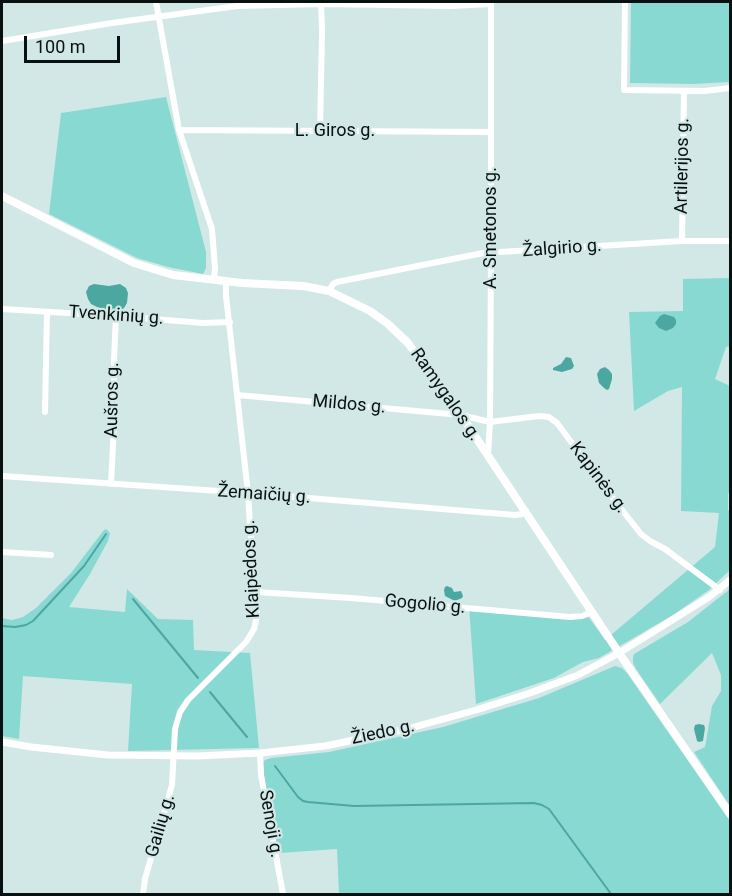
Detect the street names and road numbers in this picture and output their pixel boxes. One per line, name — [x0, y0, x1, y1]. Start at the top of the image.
street label: Artilerijos g. — [671, 118, 695, 214]
street label: L. Giros g. — [295, 120, 375, 142]
street label: A. Smetonos g. — [480, 167, 502, 289]
street label: Žalgirio g. — [522, 235, 602, 263]
street label: Tvenkinių g. — [68, 302, 164, 330]
street label: Ramygalos g. — [405, 344, 485, 446]
street label: Aušros g. — [102, 362, 124, 438]
street label: Mildos g. — [311, 391, 387, 419]
street label: Kapinės g. — [564, 438, 632, 518]
street label: Žemaičių g. — [217, 481, 311, 509]
street label: Klaipėdos g. — [239, 519, 265, 619]
street label: Gogolio g. — [384, 591, 466, 619]
street label: Žiedo g. — [349, 716, 417, 750]
street label: Senoji g. — [253, 788, 287, 860]
street label: Gailių g. — [142, 792, 180, 860]

